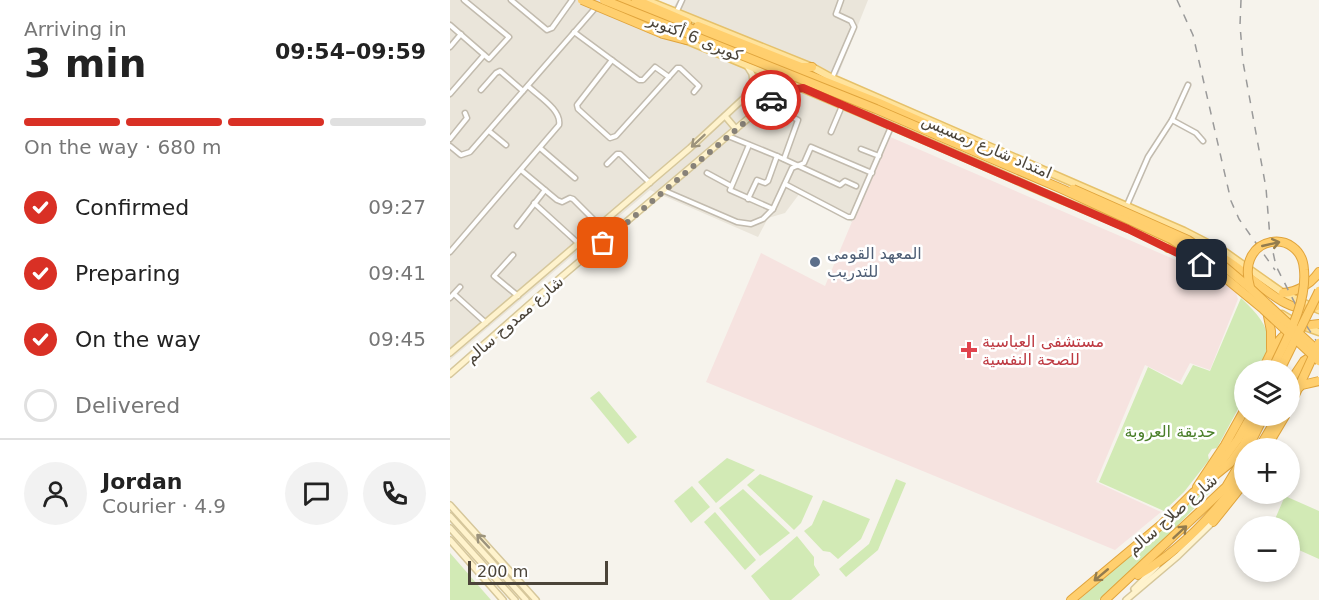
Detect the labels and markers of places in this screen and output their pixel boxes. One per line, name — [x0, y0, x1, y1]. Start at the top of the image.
pin — [577, 217, 628, 268]
pin — [1176, 239, 1227, 290]
place label: المعهد القومى للتدريب — [827, 244, 922, 282]
marker: المعهد القومى للتدريب — [808, 255, 822, 269]
place label: مستشفى العباسية للصحة النفسية — [982, 332, 1104, 369]
marker: مستشفى العباسية للصحة النفسية — [960, 341, 978, 359]

